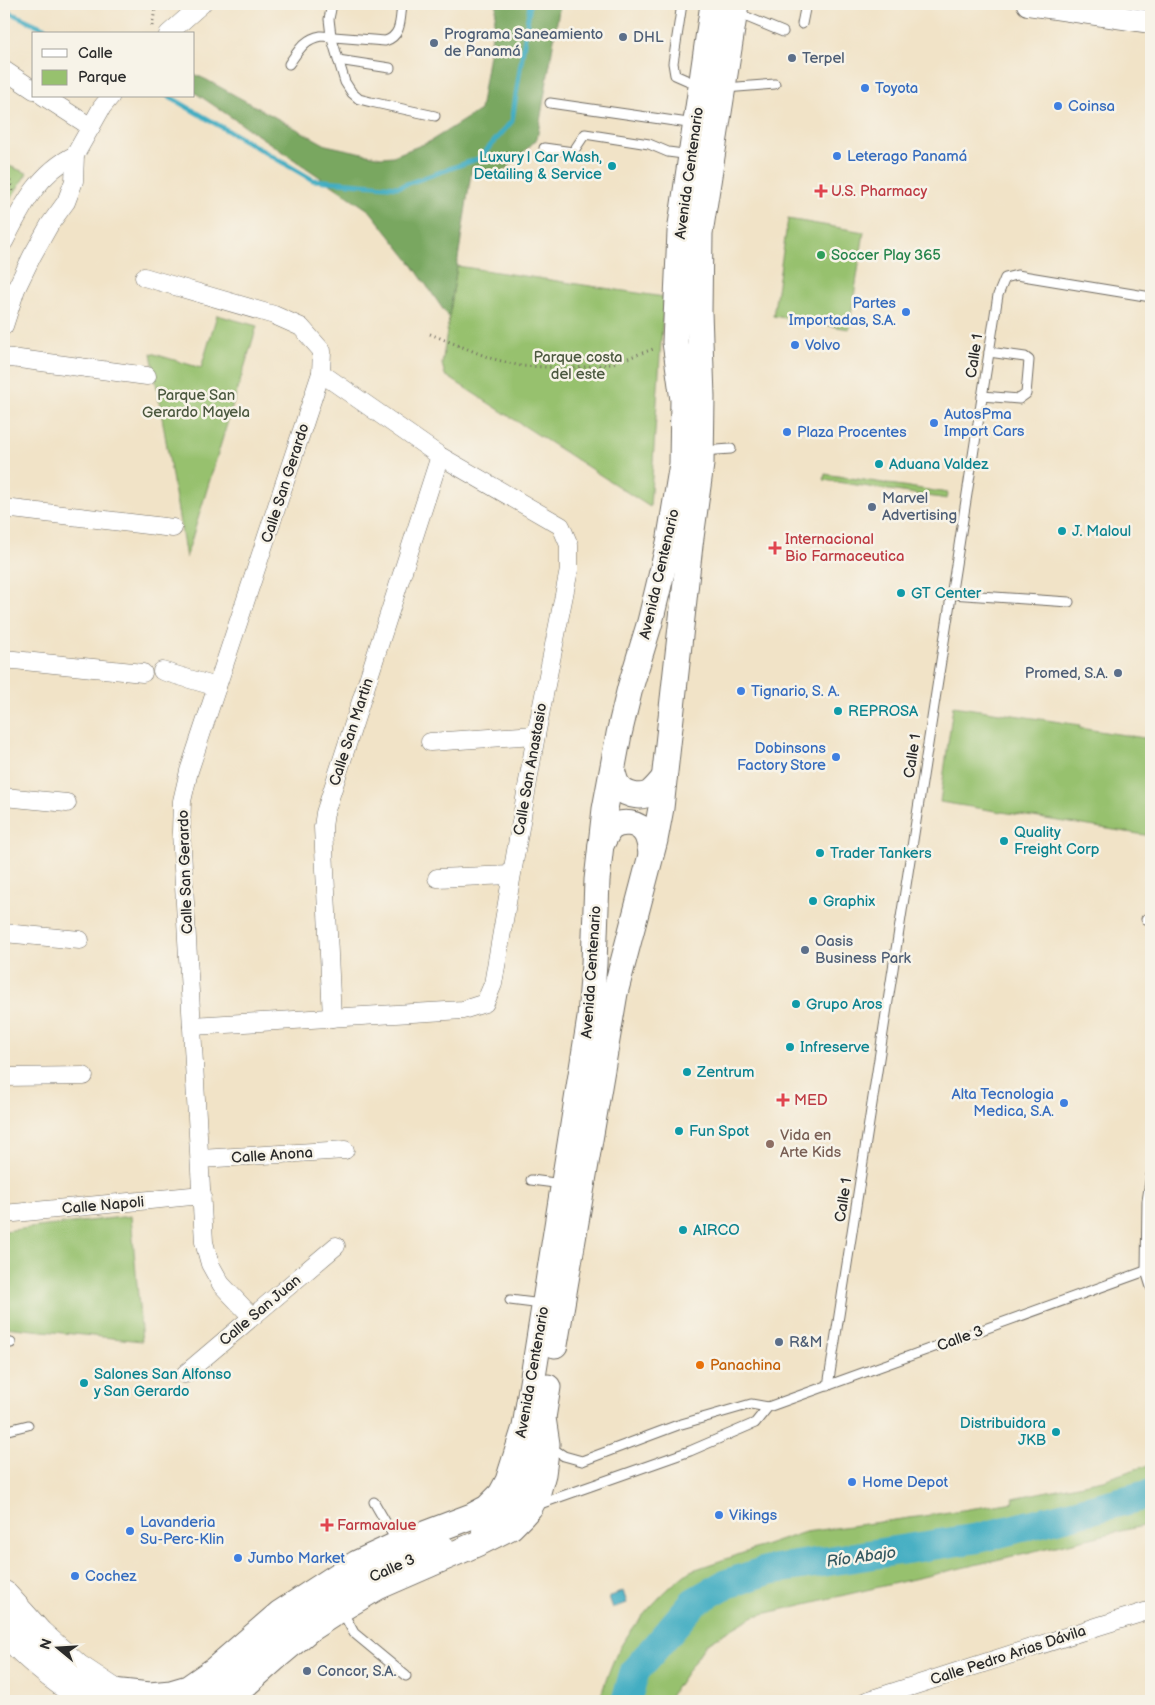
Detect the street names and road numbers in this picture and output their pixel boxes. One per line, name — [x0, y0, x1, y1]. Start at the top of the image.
street label: Avenida Centenario — [671, 106, 708, 240]
street label: Calle 1 — [962, 333, 987, 380]
street label: Calle San Gerardo — [257, 421, 314, 545]
street label: Avenida Centenario — [635, 507, 684, 641]
street label: Calle San Martin — [325, 676, 378, 788]
street label: Calle San Anastasio — [509, 701, 551, 837]
street label: Calle 1 — [900, 733, 925, 780]
street label: Calle San Gerardo — [174, 809, 197, 935]
street label: Avenida Centenario — [577, 905, 606, 1039]
street label: Calle Anona — [231, 1143, 313, 1168]
street label: Calle 1 — [831, 1177, 856, 1224]
street label: Calle Napoli — [61, 1192, 145, 1219]
street label: Calle San Juan — [216, 1271, 305, 1350]
street label: Avenida Centenario — [512, 1305, 553, 1439]
street label: Calle 3 — [934, 1321, 986, 1356]
street label: Calle 3 — [366, 1550, 418, 1587]
street label: Calle Pedro Arias Dávila — [928, 1621, 1088, 1690]

